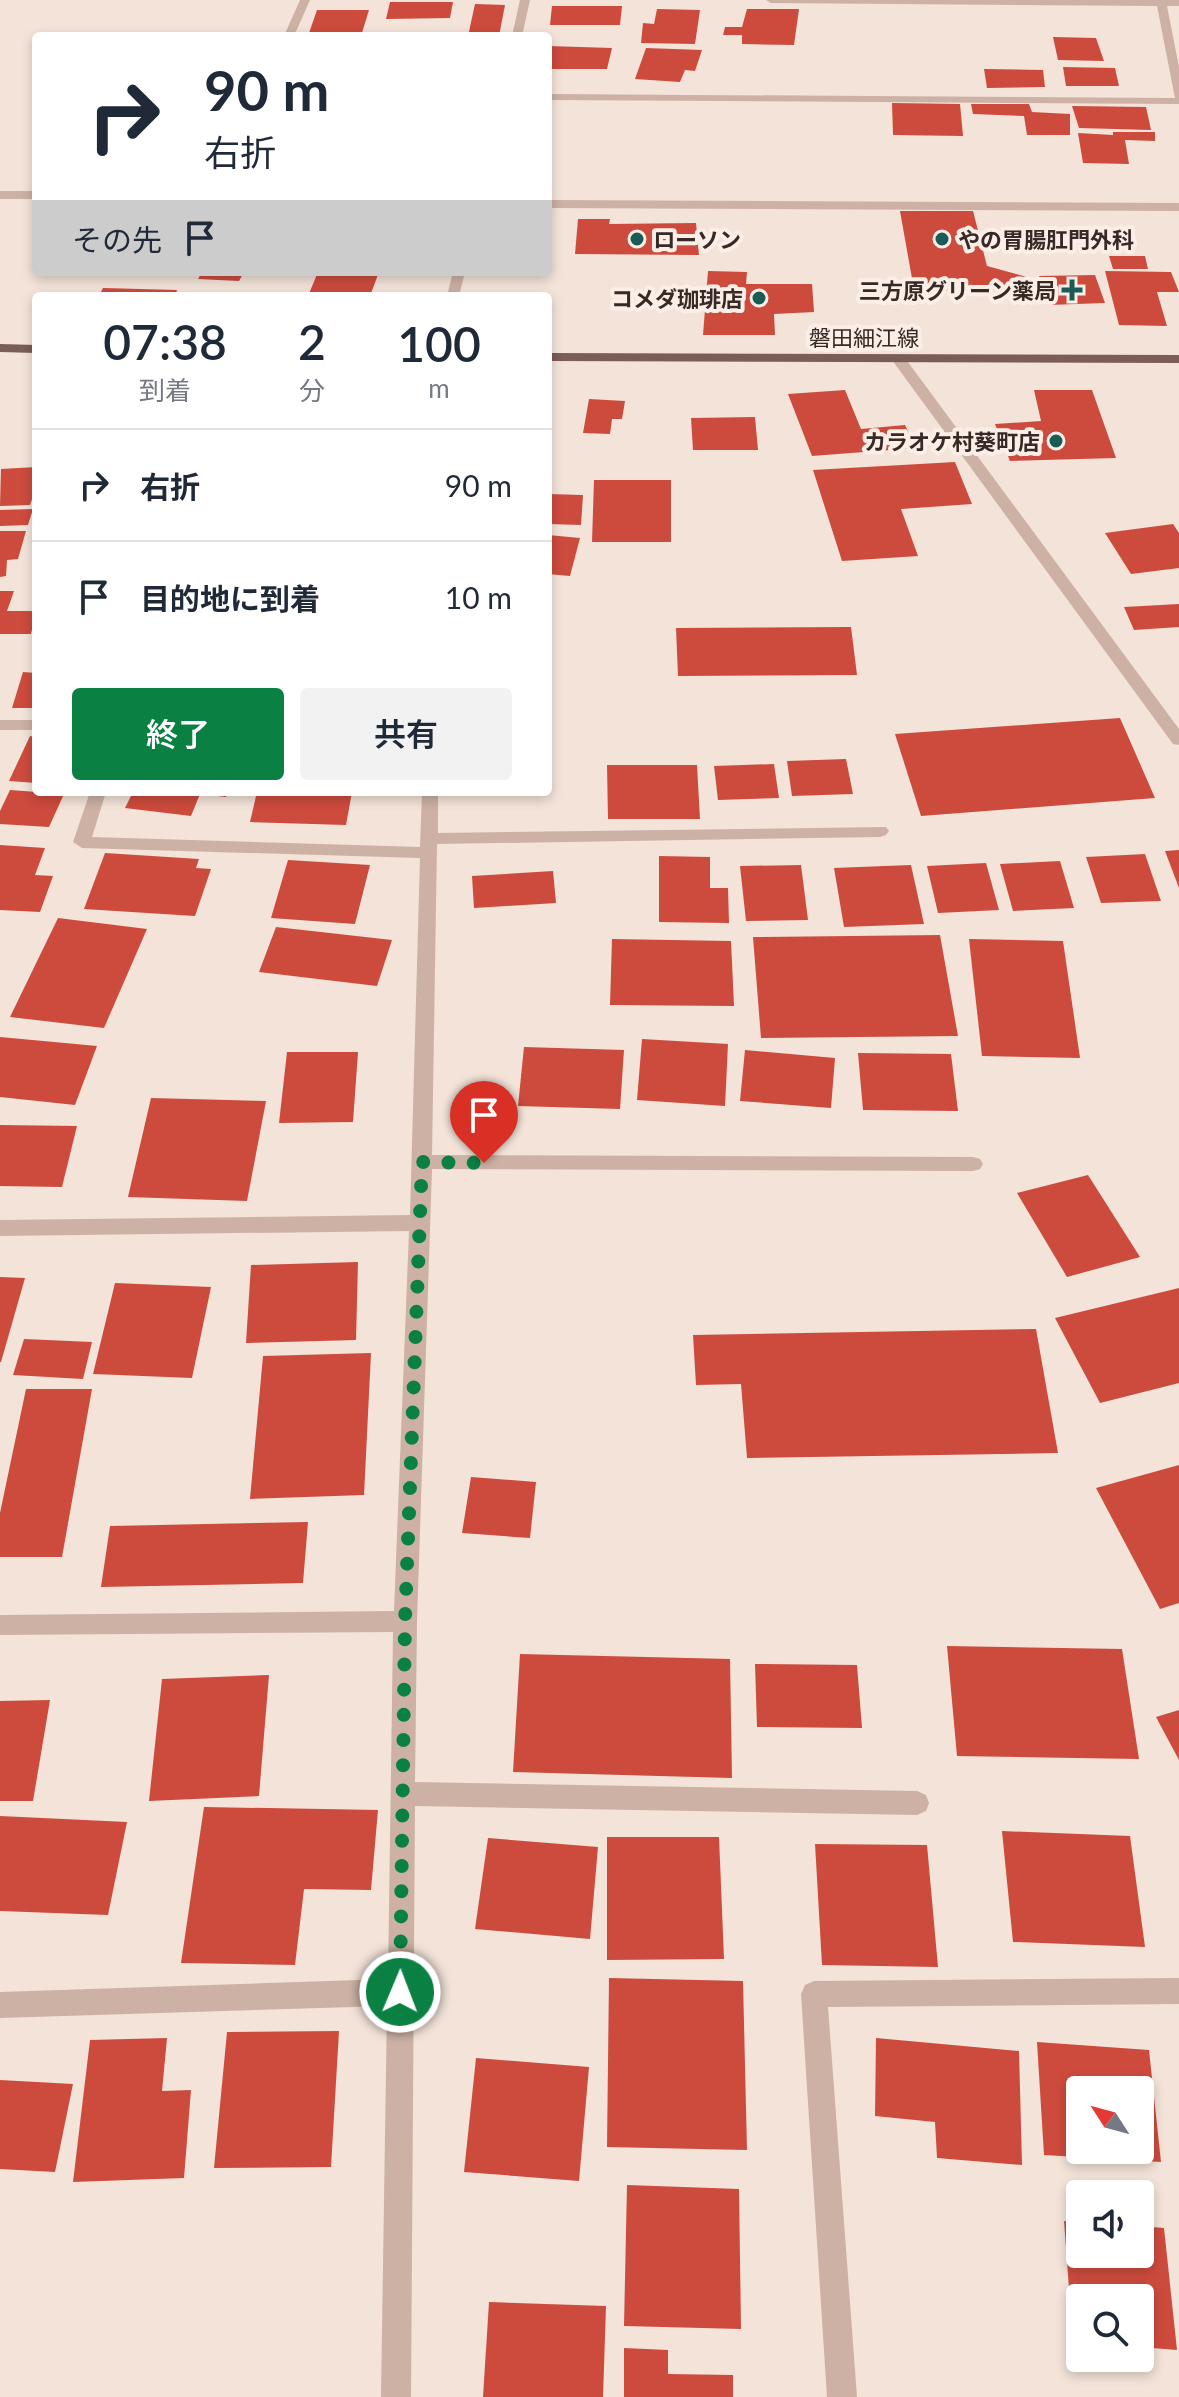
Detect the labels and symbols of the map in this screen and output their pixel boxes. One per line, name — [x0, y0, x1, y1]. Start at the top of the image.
place label: ローソン — [653, 226, 741, 253]
place label: やの胃腸肛門外科 — [958, 226, 1134, 253]
marker: ローソン — [628, 230, 646, 248]
marker: やの胃腸肛門外科 — [933, 230, 951, 248]
place label: 三方原グリーン薬局 — [859, 277, 1056, 304]
marker: 三方原グリーン薬局 — [1063, 281, 1081, 299]
place label: コメダ珈琲店 — [611, 285, 743, 312]
marker: コメダ珈琲店 — [750, 289, 768, 307]
street label: 磐田細江線 — [809, 324, 919, 351]
place label: カラオケ村葵町店 — [864, 428, 1040, 455]
marker: カラオケ村葵町店 — [1047, 432, 1065, 450]
pin — [450, 1081, 518, 1163]
position arrow — [358, 1950, 442, 2034]
north arrow — [1066, 2076, 1154, 2164]

